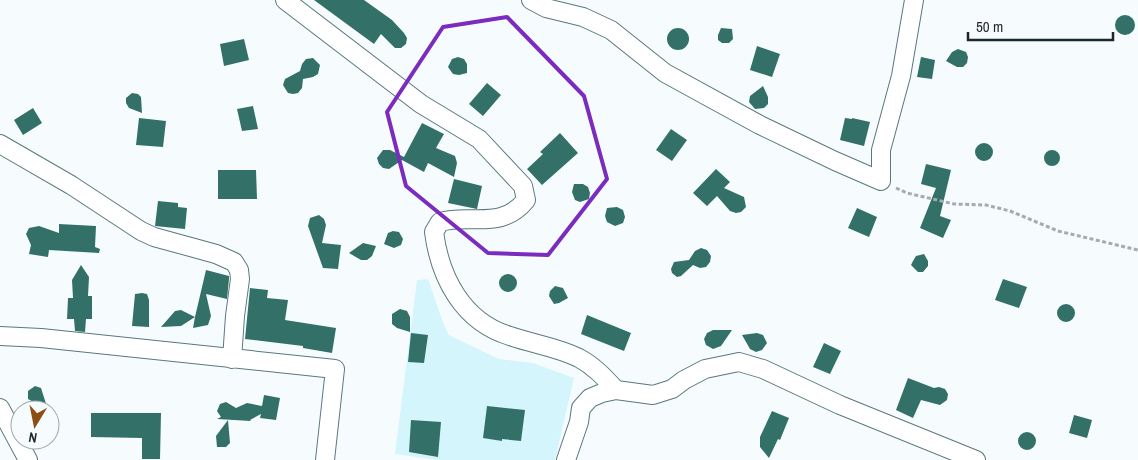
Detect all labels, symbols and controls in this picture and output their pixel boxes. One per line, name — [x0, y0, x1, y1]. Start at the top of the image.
scale bar — [968, 10, 1113, 42]
text: 50 m — [976, 16, 1003, 37]
north arrow — [10, 400, 60, 450]
text: N — [27, 428, 38, 447]

